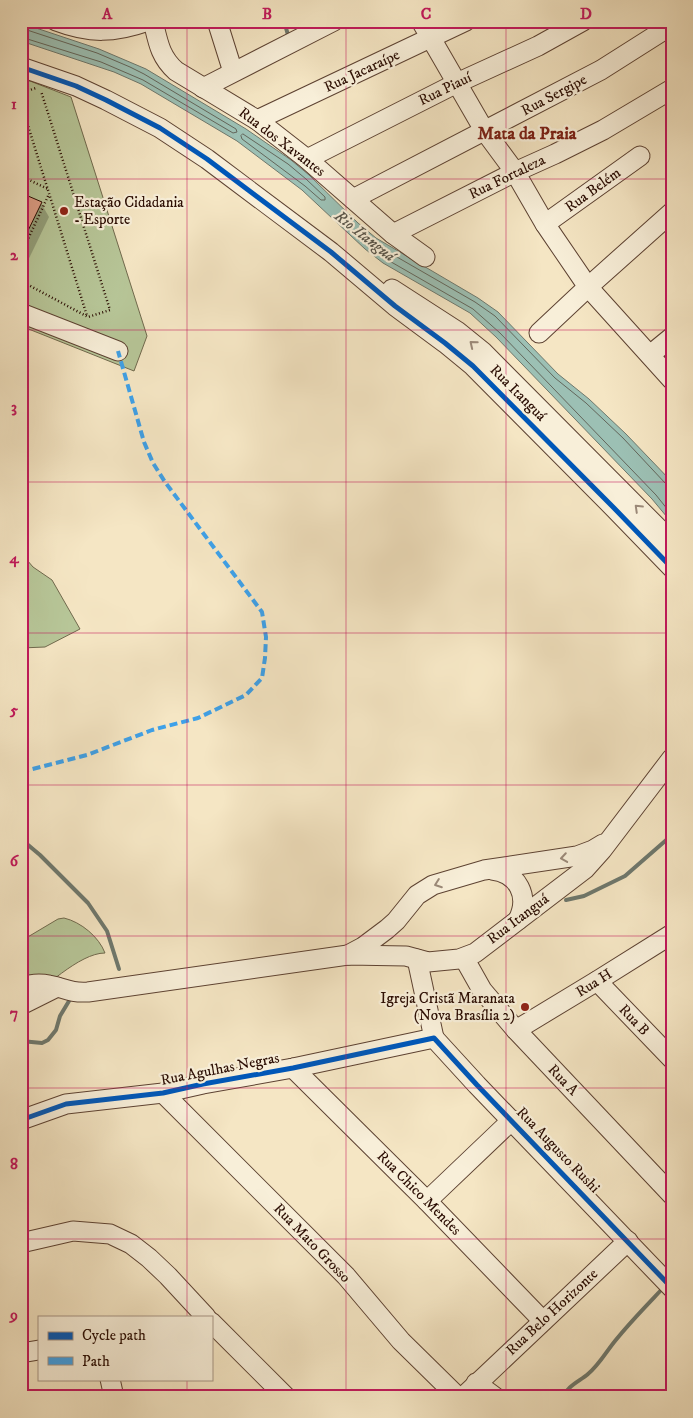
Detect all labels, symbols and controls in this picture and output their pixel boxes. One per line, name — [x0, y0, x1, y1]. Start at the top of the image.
text: A — [101, 4, 113, 24]
text: B — [262, 4, 272, 24]
text: C — [421, 4, 431, 24]
text: D — [580, 4, 592, 24]
street label: Rua Jacaraípe — [321, 45, 403, 97]
street label: Rua Piauí — [415, 68, 476, 110]
street label: Rua Sergipe — [518, 70, 590, 120]
text: 1 — [11, 94, 17, 114]
street label: Rua dos Xavantes — [235, 103, 329, 181]
district label: Mata da Praia — [478, 123, 577, 145]
street label: Rua Fortaleza — [466, 150, 549, 204]
street label: Rua Belém — [561, 163, 625, 217]
place label: Estação Cidadania - Esporte — [74, 193, 184, 229]
marker: Estação Cidadania - Esporte — [58, 205, 70, 217]
water label: Rio Itanguá — [330, 205, 401, 267]
text: 2 — [10, 245, 19, 265]
one-way arrow — [470, 341, 479, 349]
street label: Rua Itanguá — [486, 361, 551, 426]
text: 3 — [11, 397, 17, 417]
one-way arrow — [634, 505, 643, 514]
text: 4 — [8, 548, 19, 568]
text: 5 — [9, 700, 18, 720]
text: 6 — [10, 851, 20, 871]
one-way arrow — [559, 852, 568, 862]
one-way arrow — [434, 878, 442, 888]
street label: Rua Itanguá — [483, 889, 553, 948]
street label: Rua H — [572, 965, 616, 1001]
place label: Igreja Cristã Maranata (Nova Brasília 2) — [380, 989, 516, 1025]
street label: Rua B — [615, 1000, 653, 1040]
marker: Igreja Cristã Maranata (Nova Brasília 2) — [519, 1001, 531, 1013]
text: 7 — [10, 1003, 18, 1023]
street label: Rua Agulhas Negras — [159, 1048, 281, 1090]
street label: Rua A — [544, 1060, 583, 1100]
street label: Rua Augusto Rushi — [512, 1103, 604, 1197]
street label: Rua Chico Mendes — [373, 1147, 465, 1239]
text: 8 — [10, 1154, 18, 1174]
street label: Rua Mato Grosso — [269, 1199, 355, 1287]
street label: Rua Belo Horizonte — [502, 1264, 602, 1360]
text: 9 — [9, 1305, 18, 1325]
legend — [38, 1316, 212, 1380]
text: Cycle path — [82, 1326, 146, 1345]
text: Path — [82, 1352, 110, 1371]

